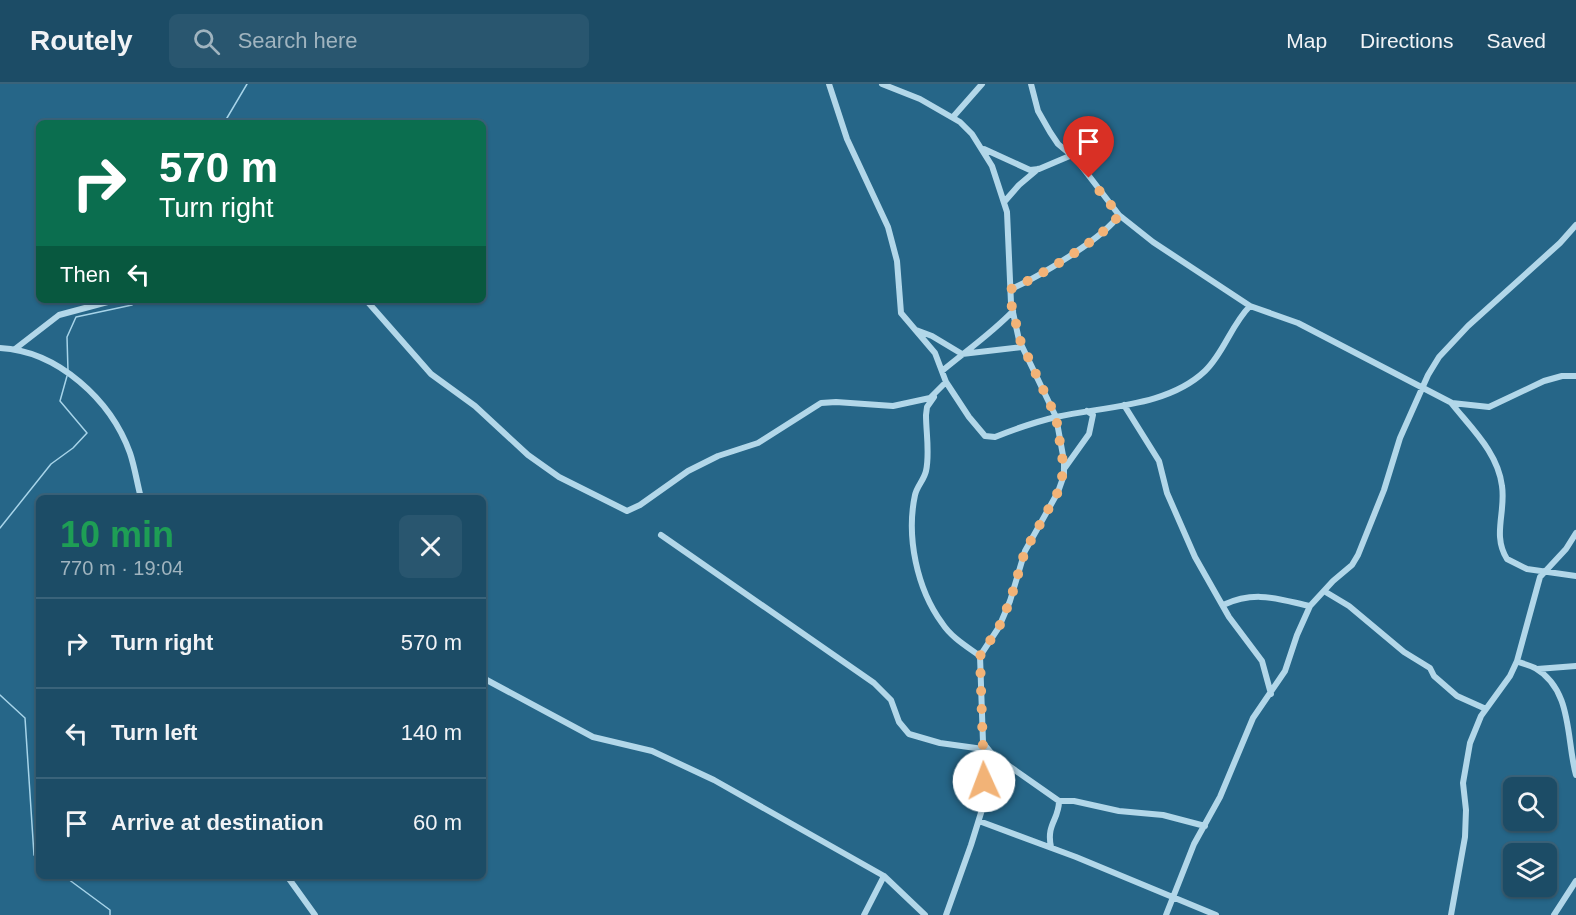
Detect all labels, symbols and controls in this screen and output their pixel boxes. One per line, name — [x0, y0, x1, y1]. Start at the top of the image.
search box — [169, 14, 589, 68]
text: Routely — [30, 25, 133, 56]
icon: search — [190, 25, 223, 58]
text: Search here — [238, 28, 358, 53]
text: Map — [1286, 29, 1327, 52]
text: Directions — [1360, 29, 1453, 52]
text: Saved — [1486, 29, 1546, 52]
pin — [1063, 116, 1114, 178]
icon: arrive — [1072, 125, 1105, 158]
icon: right — [60, 144, 138, 222]
text: 570 m — [159, 144, 278, 191]
text: Turn right — [159, 193, 274, 223]
icon: left — [122, 258, 155, 291]
text: Then — [60, 262, 110, 287]
text: 10 min — [60, 514, 174, 555]
button: close — [399, 515, 462, 578]
text: 770 m · 19:04 — [60, 557, 183, 579]
icon: right — [60, 627, 93, 660]
text: Turn right — [111, 630, 213, 655]
text: 570 m — [401, 630, 462, 655]
icon: left — [60, 717, 93, 750]
text: Turn left — [111, 720, 197, 745]
text: 140 m — [401, 720, 462, 745]
position arrow — [952, 749, 1016, 813]
map controls — [1503, 777, 1557, 897]
button: search — [1503, 777, 1557, 831]
icon: arrive — [60, 807, 93, 840]
text: Arrive at destination — [111, 810, 324, 835]
text: 60 m — [413, 810, 462, 835]
button: layers — [1503, 843, 1557, 897]

